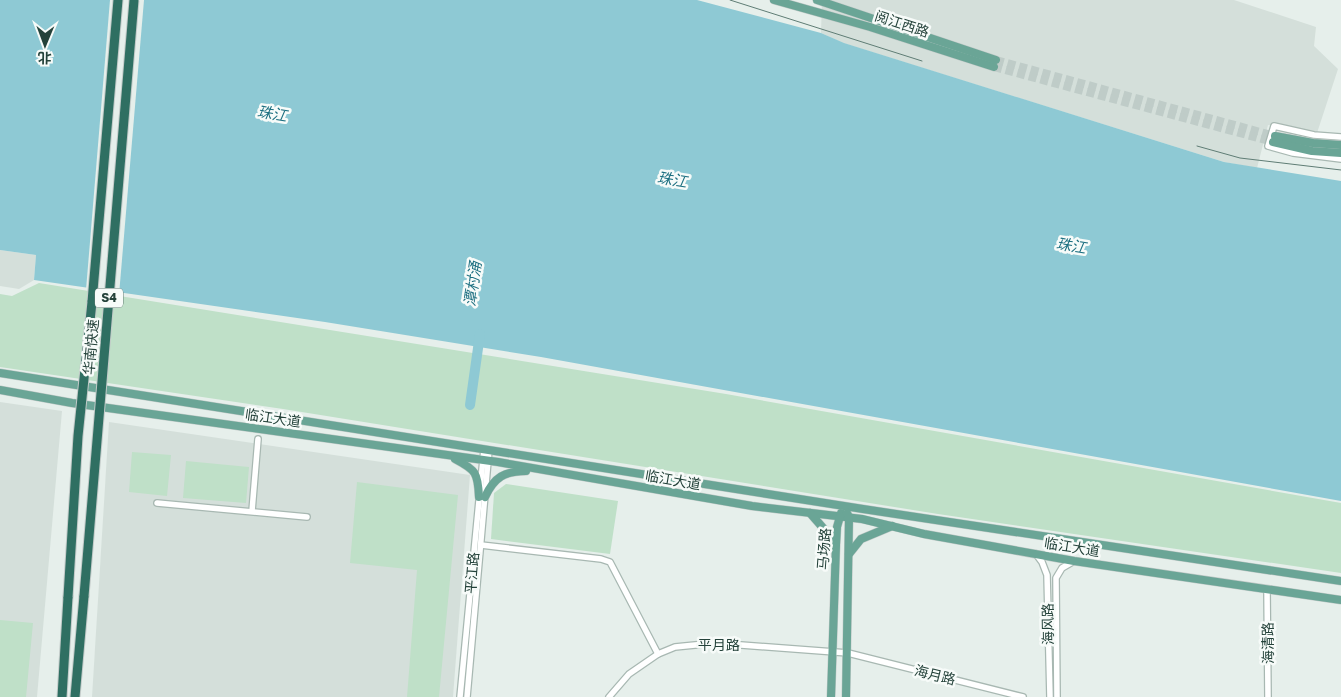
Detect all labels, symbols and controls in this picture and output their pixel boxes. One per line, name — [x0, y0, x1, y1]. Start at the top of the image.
street label: 阅江西路 — [873, 7, 931, 40]
north arrow — [20, 20, 70, 70]
text: 北 — [38, 50, 52, 67]
water label: 珠江 — [256, 102, 290, 125]
water label: 珠江 — [656, 168, 690, 191]
water label: 珠江 — [1055, 234, 1089, 257]
water label: 潭村涌 — [460, 258, 484, 307]
road number: S4 — [95, 288, 123, 308]
street label: 华南快速 — [80, 318, 101, 376]
street label: 临江大道 — [244, 405, 302, 430]
street label: 临江大道 — [644, 466, 702, 493]
street label: 马场路 — [814, 527, 833, 571]
street label: 临江大道 — [1043, 534, 1101, 559]
street label: 平江路 — [461, 551, 482, 595]
street label: 海风路 — [1039, 603, 1056, 645]
street label: 海清路 — [1259, 622, 1276, 664]
street label: 平月路 — [698, 636, 740, 653]
street label: 海月路 — [913, 661, 958, 688]

